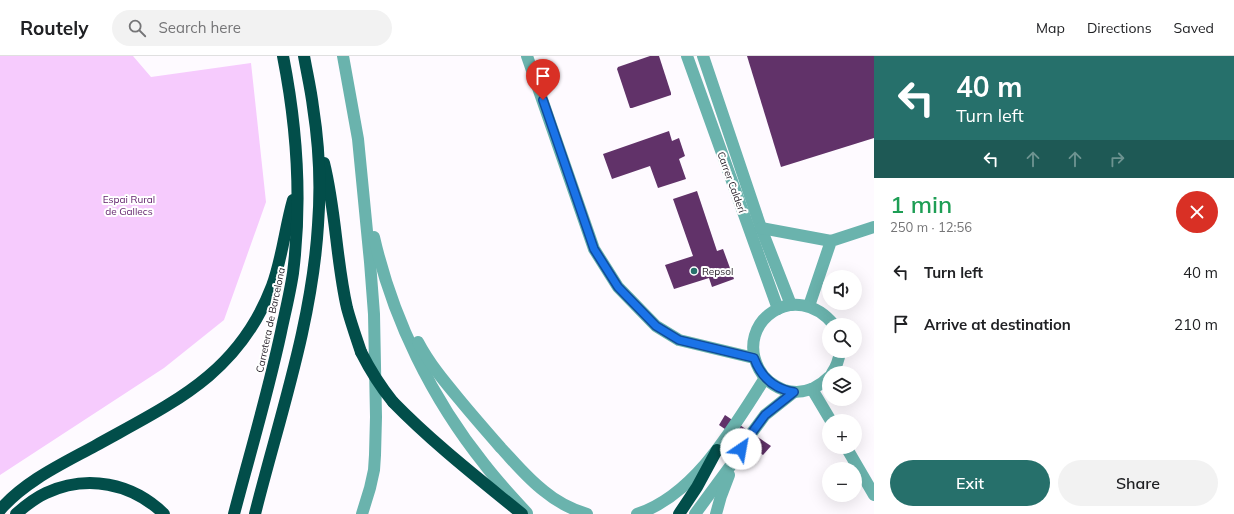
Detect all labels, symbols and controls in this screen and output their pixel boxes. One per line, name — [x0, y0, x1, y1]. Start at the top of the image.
search box — [112, 10, 392, 46]
text: Routely — [20, 16, 88, 40]
icon: search — [126, 17, 148, 39]
text: Search here — [158, 18, 241, 37]
text: Map — [1036, 19, 1065, 37]
text: Directions — [1087, 19, 1152, 37]
text: Saved — [1174, 19, 1214, 37]
pin — [526, 59, 560, 100]
icon: arrive — [532, 65, 554, 87]
text: 40 m — [956, 69, 1022, 104]
icon: left — [890, 72, 942, 124]
text: Turn left — [956, 104, 1024, 127]
icon: left — [980, 148, 1002, 170]
icon: ahead — [1022, 148, 1044, 170]
icon: ahead — [1064, 148, 1086, 170]
icon: right — [1106, 148, 1128, 170]
street label: Carrer Calderí — [714, 150, 749, 215]
text: 1 min — [890, 189, 952, 219]
button: close — [1176, 191, 1218, 233]
park label: Espai Rural de Gallecs — [103, 193, 155, 218]
text: 250 m · 12:56 — [890, 219, 972, 235]
icon: left — [890, 261, 912, 283]
text: Turn left — [924, 263, 983, 282]
text: 40 m — [1183, 263, 1218, 282]
place label: Repsol — [702, 265, 733, 278]
street label: Carretera de Barcelona — [253, 266, 288, 374]
marker: Repsol — [689, 266, 699, 276]
map controls — [822, 270, 862, 502]
button: sound — [822, 270, 862, 310]
icon: arrive — [890, 313, 912, 335]
text: Arrive at destination — [924, 315, 1071, 334]
text: 210 m — [1174, 315, 1218, 334]
button: search — [822, 318, 862, 358]
button: layers — [822, 366, 862, 406]
button: + — [822, 414, 862, 454]
position arrow — [720, 428, 762, 470]
button: Exit — [890, 460, 1050, 506]
button: Share — [1058, 460, 1218, 506]
button: − — [822, 462, 862, 502]

